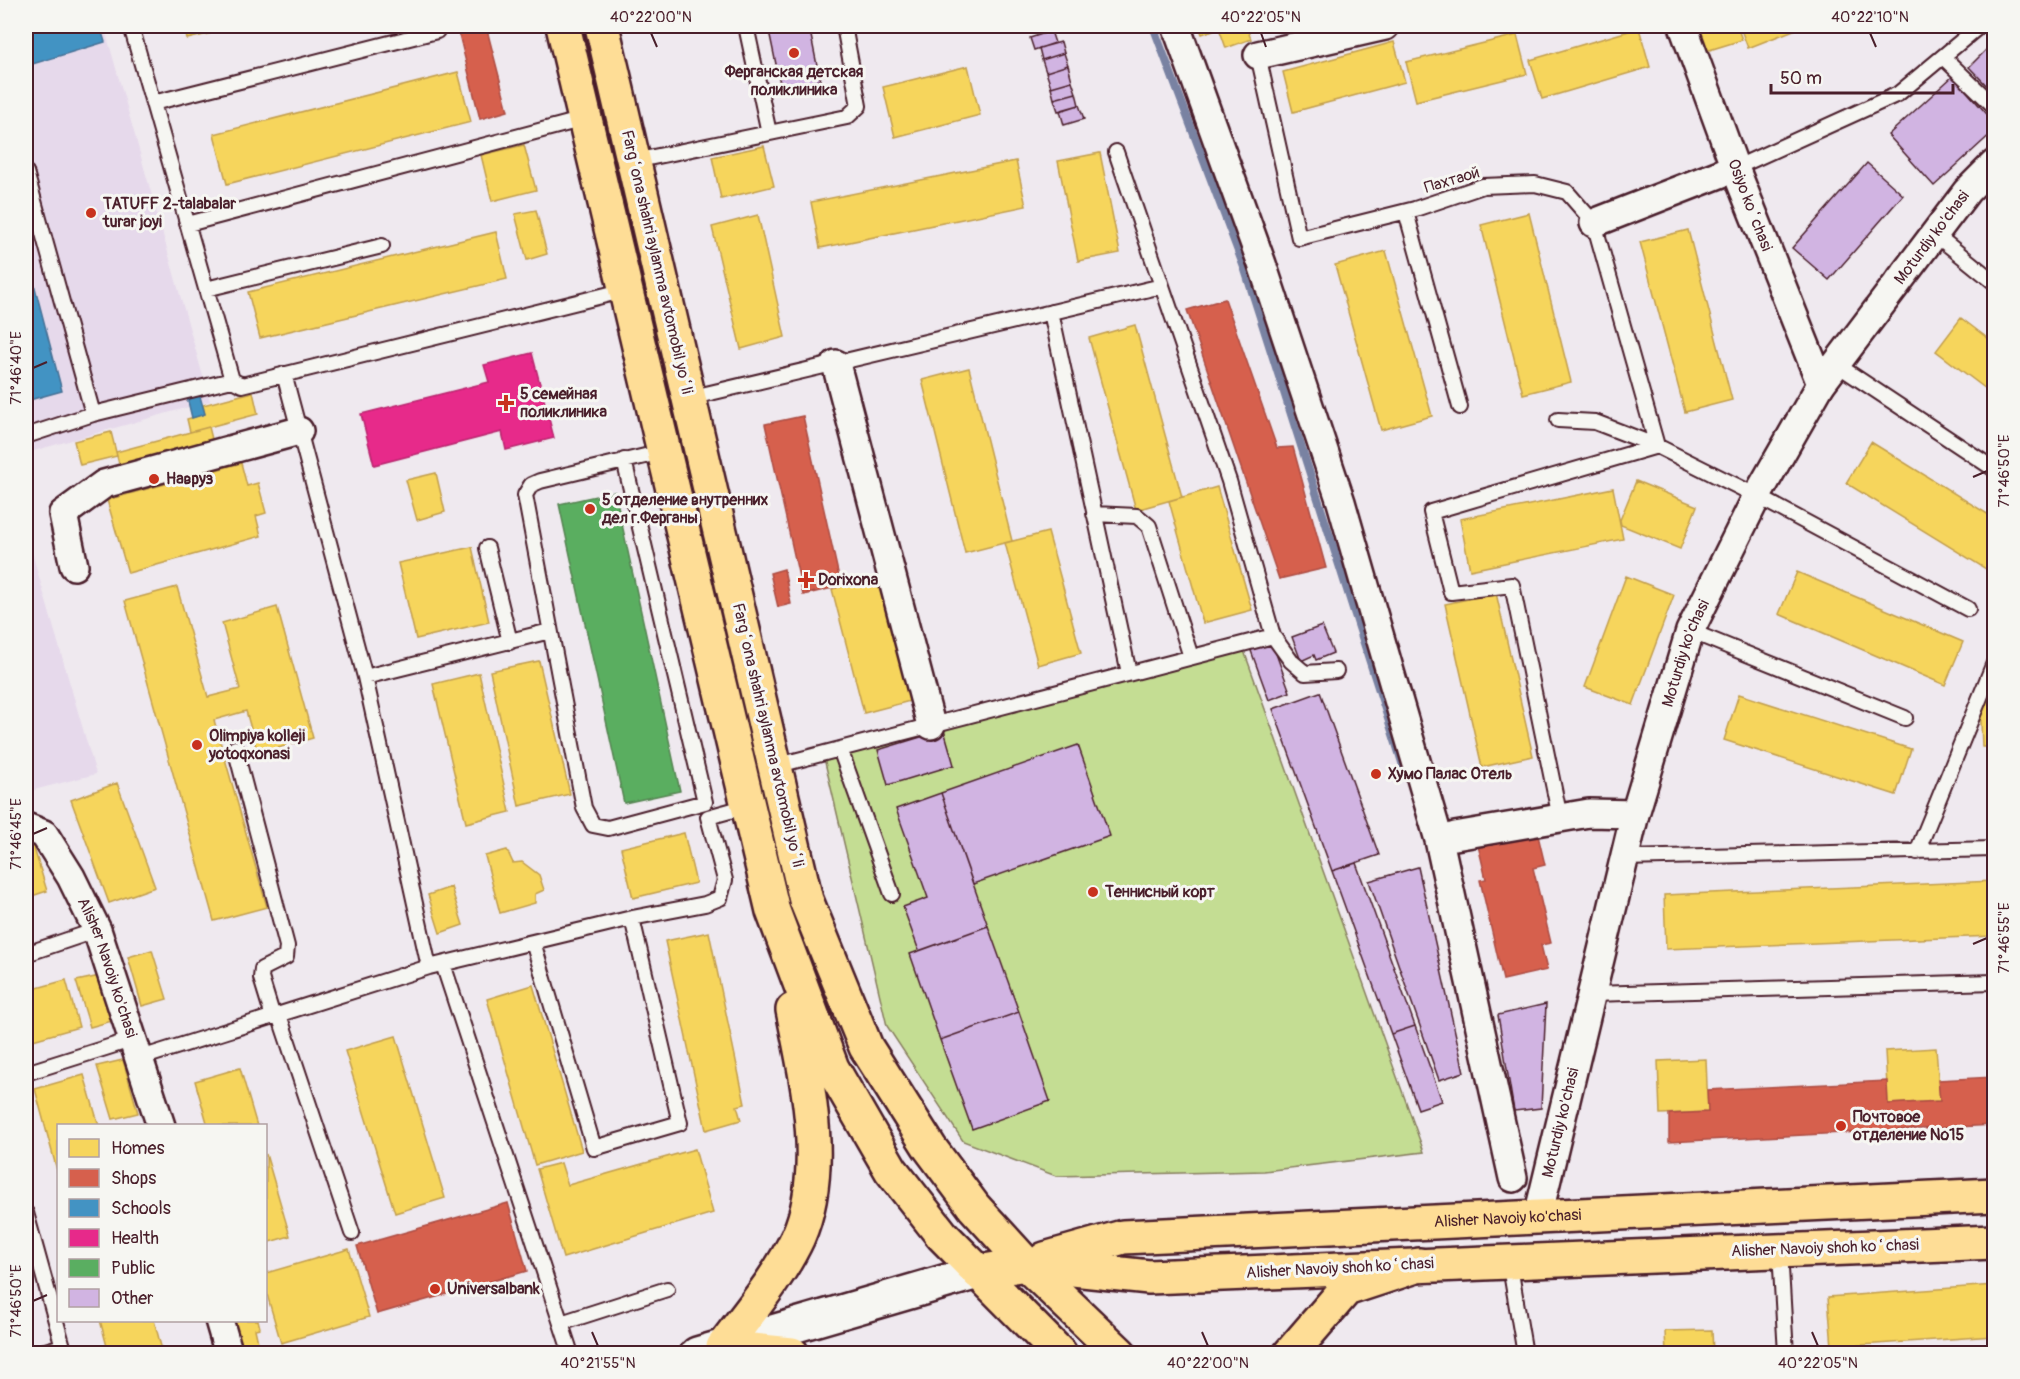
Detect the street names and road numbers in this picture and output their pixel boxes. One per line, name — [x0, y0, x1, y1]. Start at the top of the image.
street label: Fargʻona shahri aylanma avtomobil yoʻli — [617, 128, 697, 396]
street label: Osiyo koʻchasi — [1723, 156, 1777, 254]
street label: Пахтаой — [1422, 162, 1482, 198]
street label: Moturdiy ko'chasi — [1890, 186, 1974, 288]
street label: Moturdiy ko'chasi — [1658, 596, 1714, 709]
street label: Fargʻona shahri aylanma avtomobil yoʻli — [728, 601, 808, 869]
street label: Alisher Navoiy ko'chasi — [73, 894, 142, 1040]
street label: Moturdiy ko'chasi — [1538, 1065, 1583, 1180]
street label: Alisher Navoiy ko'chasi — [1433, 1205, 1582, 1232]
street label: Alisher Navoiy shoh koʻchasi — [1731, 1235, 1920, 1261]
street label: Alisher Navoiy shoh koʻchasi — [1246, 1253, 1435, 1283]

